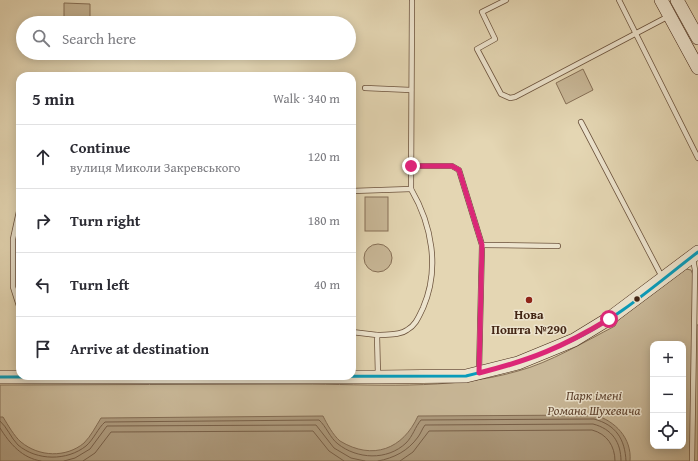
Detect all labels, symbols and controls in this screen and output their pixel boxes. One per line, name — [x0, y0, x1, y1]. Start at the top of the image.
search box — [16, 16, 356, 60]
icon: search — [30, 27, 52, 49]
text: Search here — [62, 28, 136, 49]
text: 5 min — [32, 86, 74, 111]
text: Walk · 340 m — [273, 89, 340, 108]
text: Continue — [70, 137, 131, 158]
icon: ahead — [32, 146, 54, 168]
text: 120 m — [308, 147, 340, 166]
route end — [402, 157, 420, 175]
text: вулиця Миколи Закревського — [70, 158, 240, 177]
icon: right — [32, 210, 54, 232]
text: Turn right — [70, 210, 141, 231]
text: 180 m — [308, 211, 340, 230]
icon: left — [32, 274, 54, 296]
text: Turn left — [70, 274, 129, 295]
text: 40 m — [314, 275, 340, 294]
unlabelled marker — [632, 294, 642, 304]
marker: Нова Пошта №290 — [524, 295, 534, 305]
place label: Нова Пошта №290 — [491, 305, 567, 339]
route start — [600, 310, 618, 328]
icon: arrive — [32, 338, 54, 360]
text: Arrive at destination — [70, 338, 209, 359]
map controls — [650, 341, 686, 449]
button: + — [650, 341, 686, 377]
button: − — [650, 377, 686, 413]
park label: Парк імені Романа Шухевича — [547, 386, 640, 420]
button: locate — [650, 413, 686, 449]

